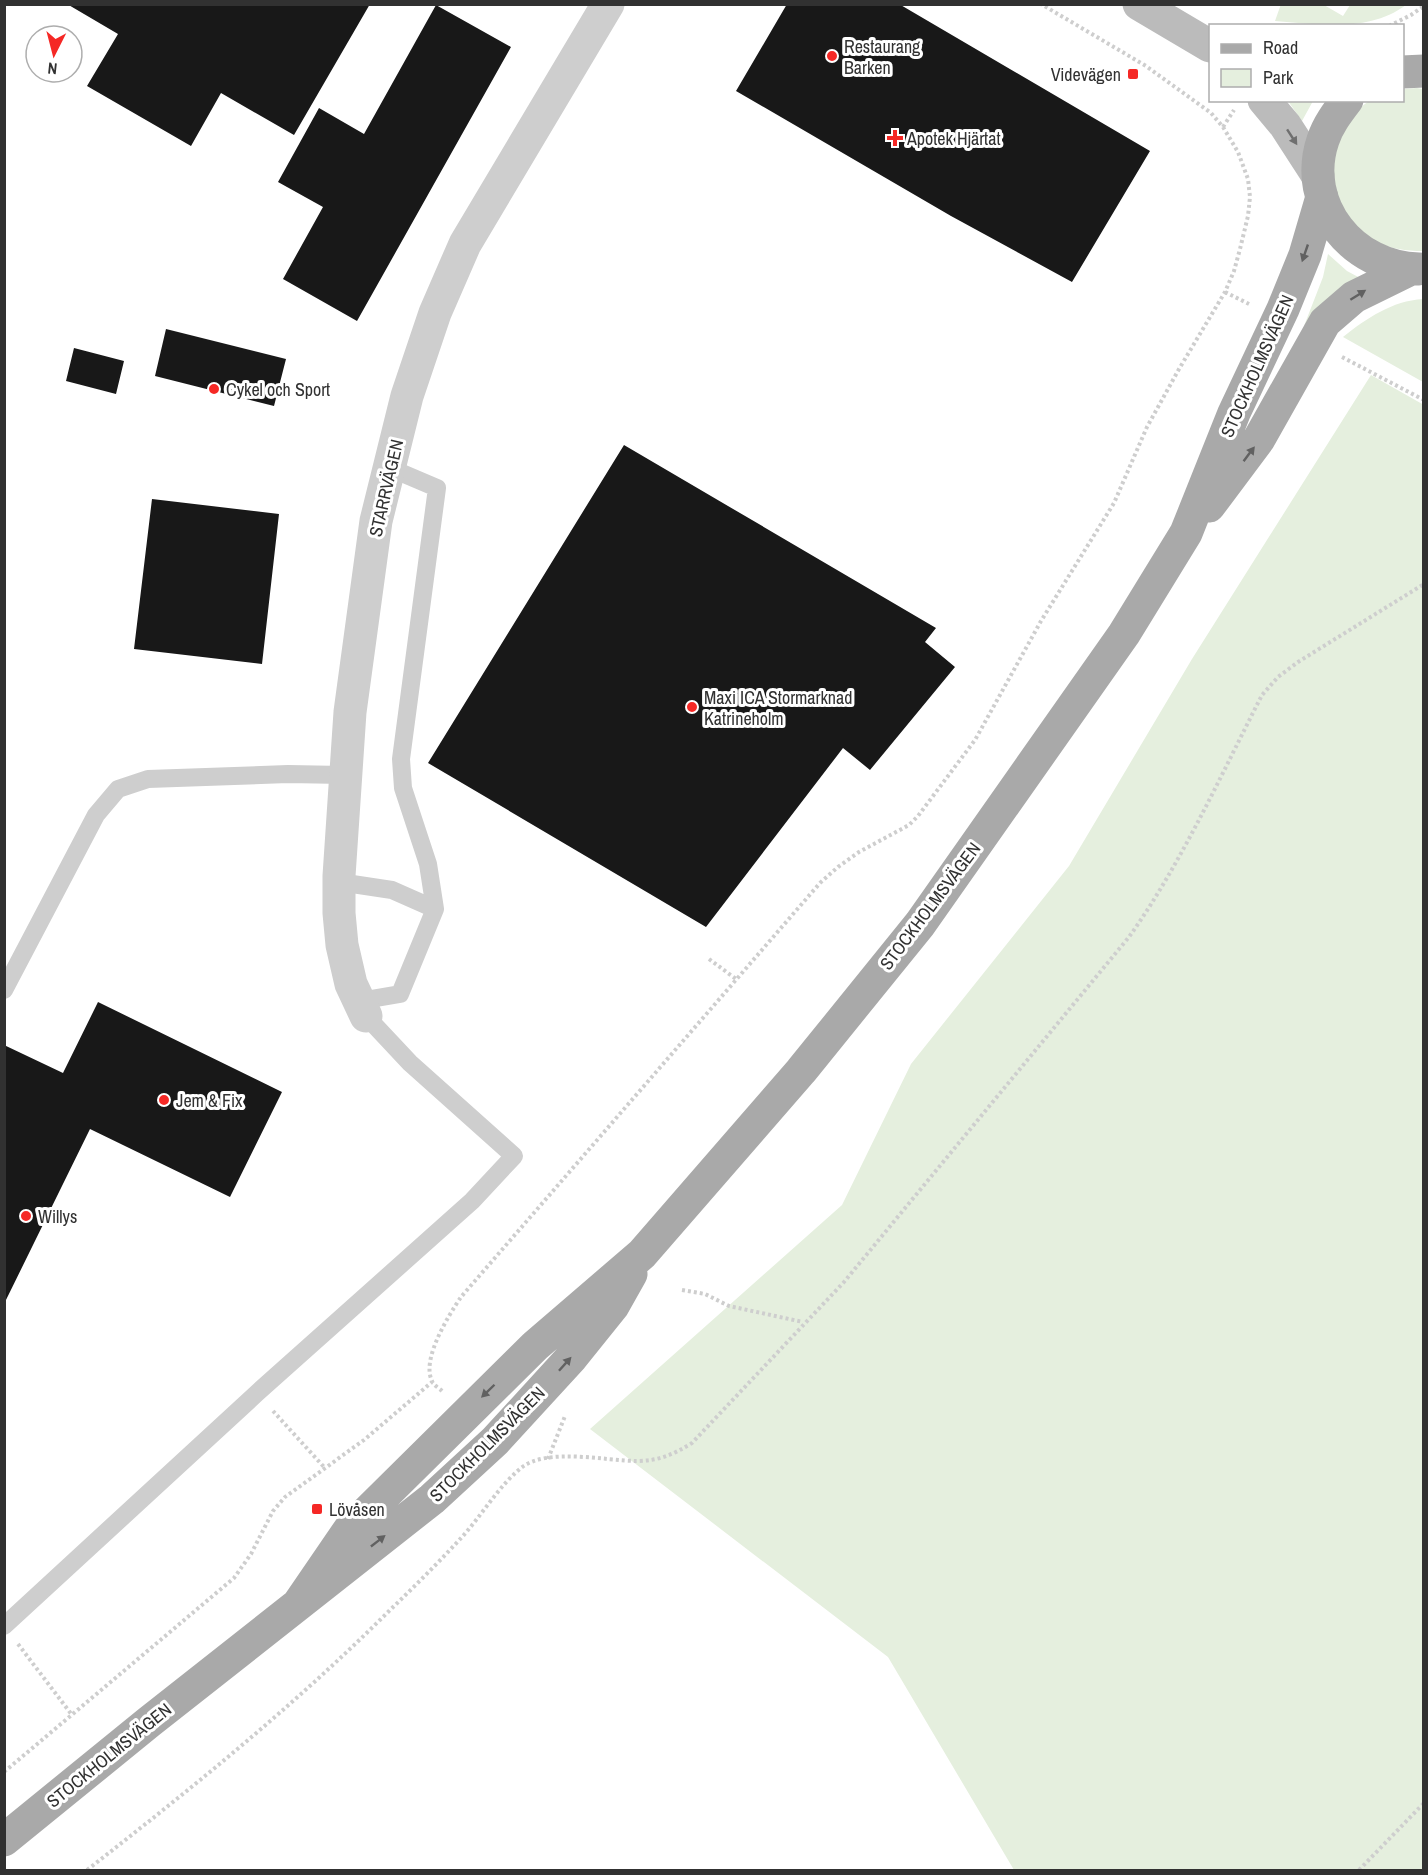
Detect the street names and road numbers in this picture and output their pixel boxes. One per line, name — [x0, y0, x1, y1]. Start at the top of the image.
street label: STOCKHOLMSVÄGEN — [1214, 291, 1300, 441]
street label: STARRVÄGEN — [363, 437, 409, 539]
street label: STOCKHOLMSVÄGEN — [874, 837, 986, 975]
street label: STOCKHOLMSVÄGEN — [424, 1381, 550, 1507]
street label: STOCKHOLMSVÄGEN — [41, 1697, 177, 1813]

